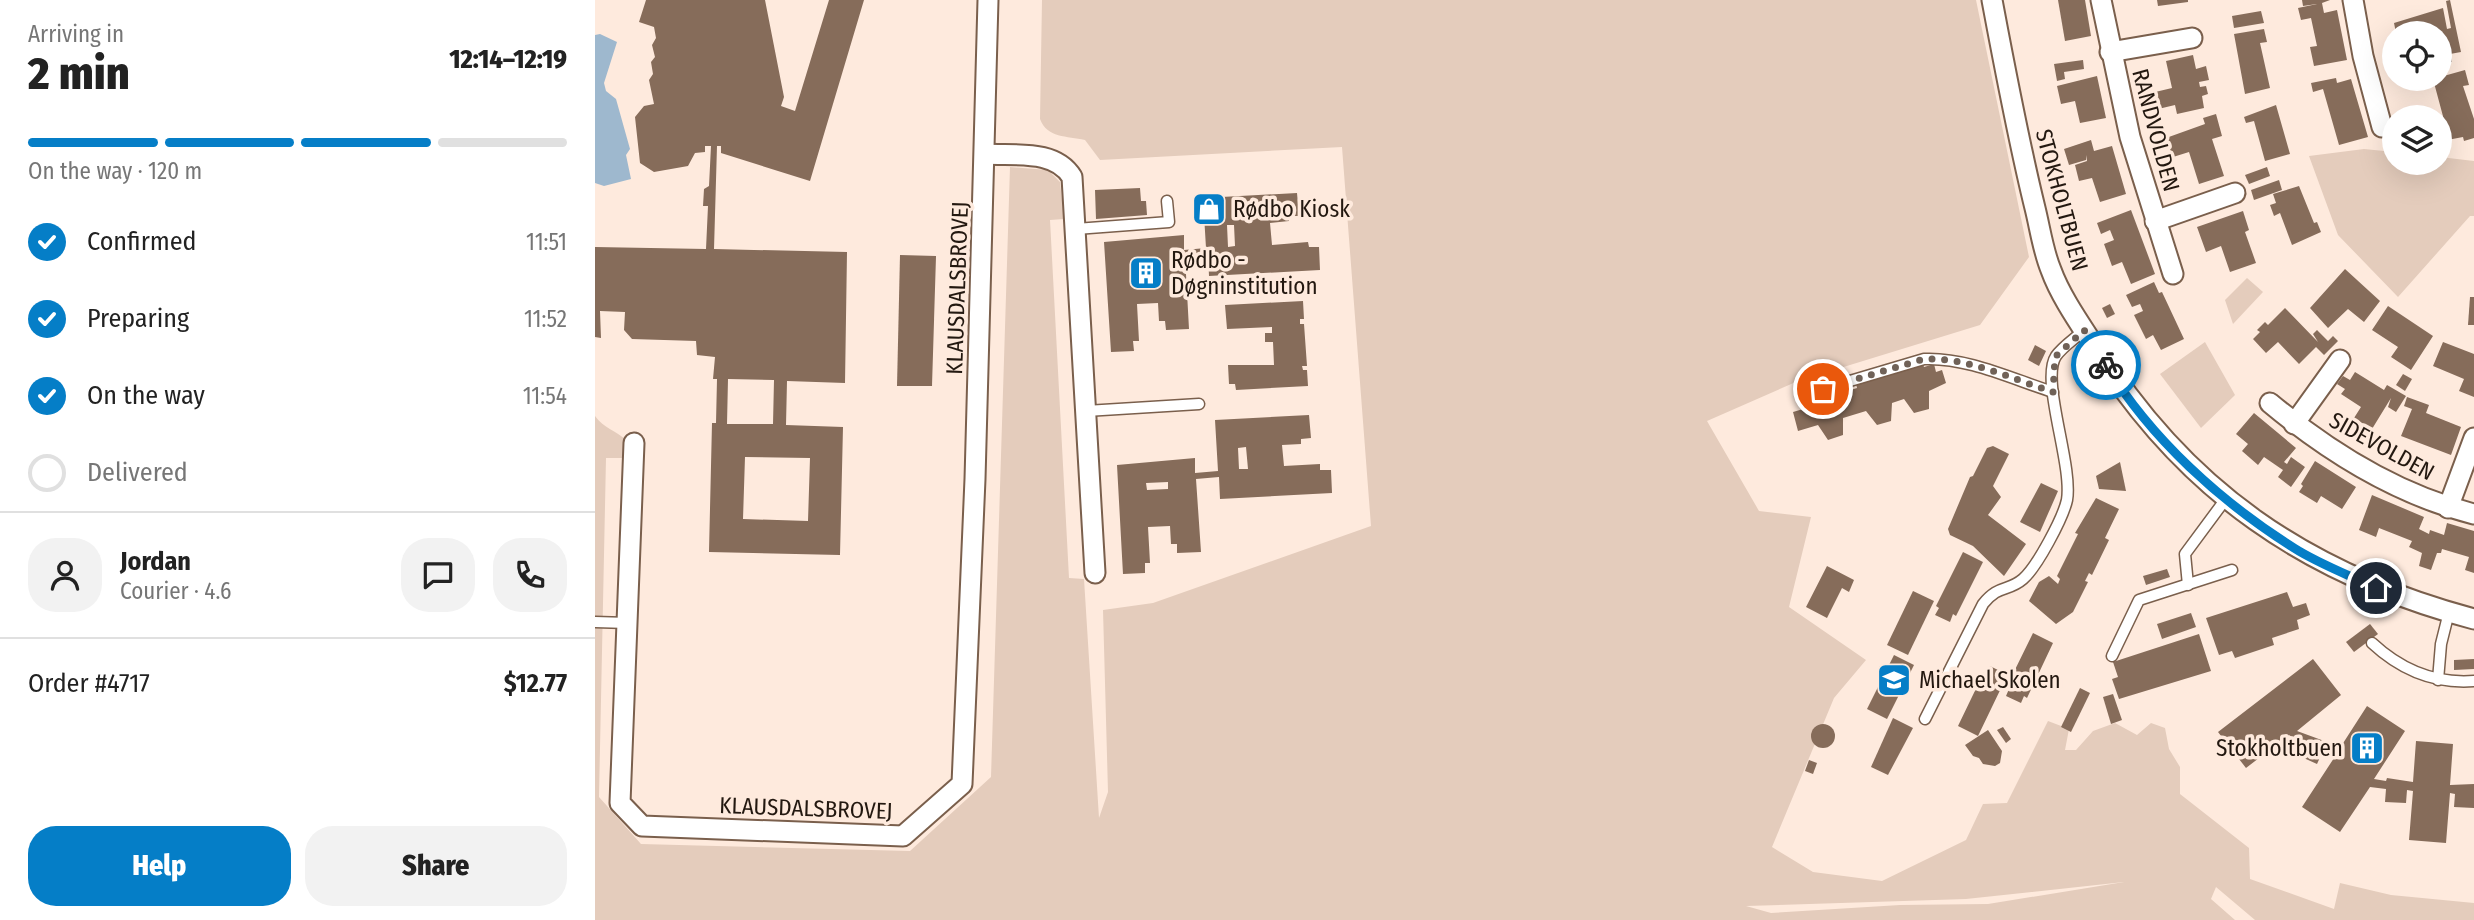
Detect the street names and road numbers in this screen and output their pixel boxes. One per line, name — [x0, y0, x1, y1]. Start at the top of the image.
street label: RANDVOLDEN — [2126, 65, 2186, 195]
street label: STOKHOLTBUEN — [2030, 126, 2094, 274]
street label: KLAUSDALSBROVEJ — [940, 201, 974, 375]
street label: SIDEVOLDEN — [2325, 406, 2439, 486]
street label: KLAUSDALSBROVEJ — [719, 791, 893, 825]

